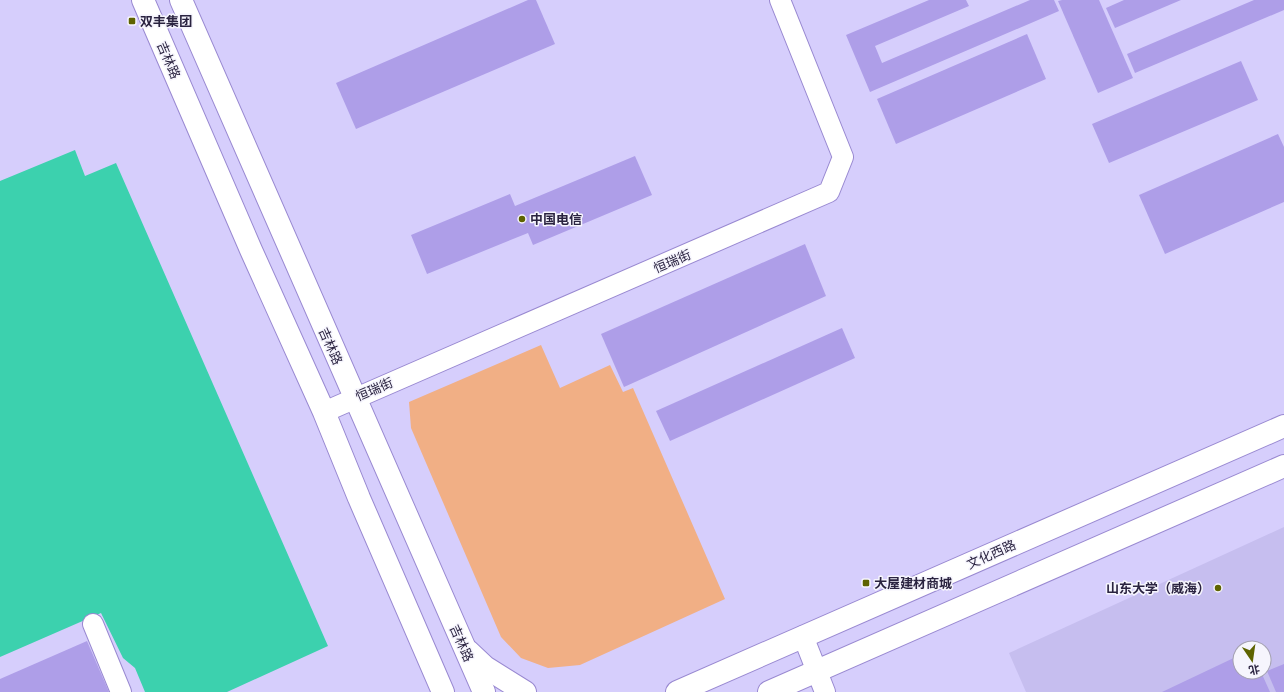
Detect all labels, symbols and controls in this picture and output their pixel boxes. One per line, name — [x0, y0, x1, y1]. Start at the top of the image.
place label: 双丰集团 — [140, 13, 192, 30]
marker: 双丰集团 — [127, 16, 137, 26]
street label: 吉林路 — [153, 39, 184, 81]
place label: 中国电信 — [530, 211, 582, 228]
marker: 中国电信 — [517, 214, 527, 224]
street label: 恒瑞街 — [651, 246, 693, 277]
street label: 吉林路 — [315, 325, 346, 367]
street label: 恒瑞街 — [353, 374, 395, 405]
street label: 文化西路 — [964, 536, 1018, 573]
place label: 大屋建材商城 — [874, 575, 952, 592]
marker: 大屋建材商城 — [861, 578, 871, 588]
place label: 山东大学（威海） — [1106, 580, 1210, 597]
marker: 山东大学（威海） — [1213, 583, 1223, 593]
street label: 吉林路 — [446, 622, 477, 664]
north arrow — [1232, 640, 1272, 680]
text: 北 — [1247, 662, 1261, 678]

